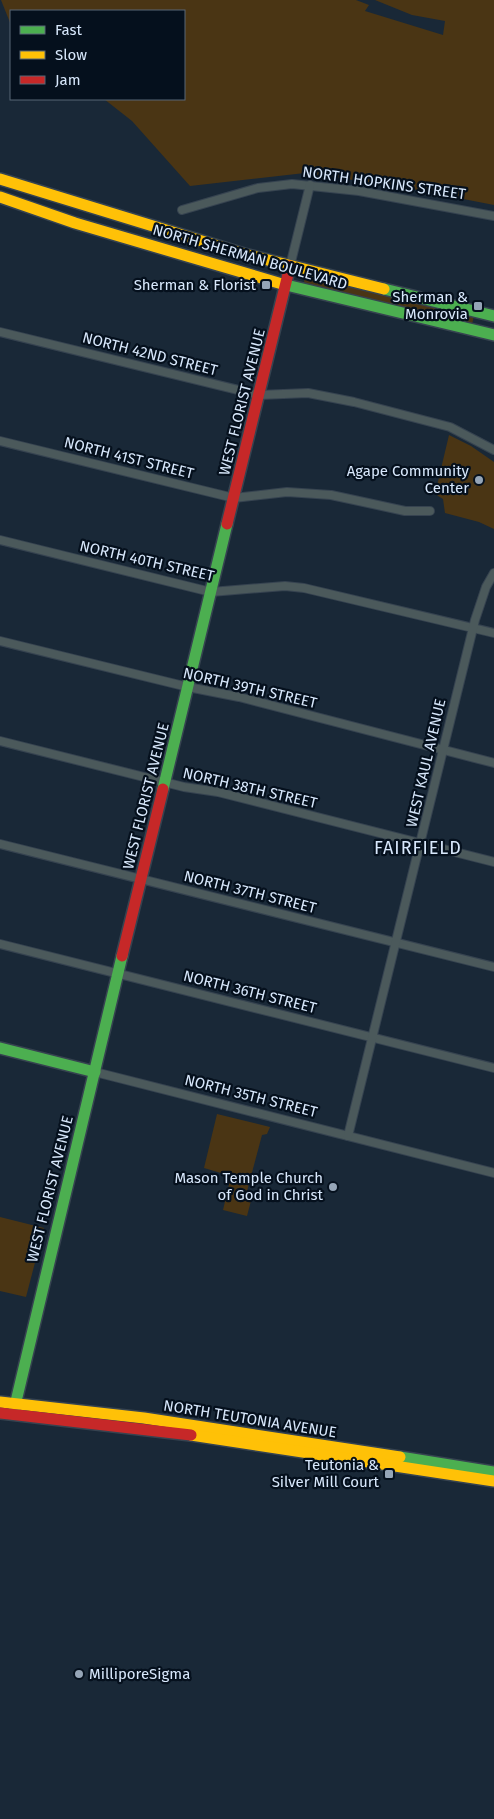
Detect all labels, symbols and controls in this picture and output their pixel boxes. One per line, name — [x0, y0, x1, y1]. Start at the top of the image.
legend — [10, 10, 185, 100]
text: Fast — [55, 21, 82, 39]
text: Slow — [55, 46, 87, 64]
text: Jam — [55, 71, 81, 89]
street label: NORTH HOPKINS STREET — [301, 163, 467, 203]
street label: NORTH SHERMAN BOULEVARD — [151, 221, 349, 293]
place label: Sherman & Florist — [134, 276, 257, 294]
marker: Sherman & Florist — [260, 279, 272, 291]
place label: Sherman & Monrovia — [392, 288, 468, 323]
marker: Sherman & Monrovia — [472, 300, 484, 312]
street label: WEST FLORIST AVENUE — [215, 327, 269, 477]
street label: NORTH 42ND STREET — [80, 328, 220, 380]
street label: NORTH 41ST STREET — [62, 433, 196, 483]
place label: Agape Community Center — [347, 462, 470, 497]
marker: Agape Community Center — [473, 474, 485, 486]
street label: NORTH 40TH STREET — [78, 537, 216, 585]
street label: NORTH 39TH STREET — [181, 664, 319, 712]
street label: WEST KAUL AVENUE — [402, 697, 450, 829]
street label: WEST FLORIST AVENUE — [119, 721, 173, 871]
street label: NORTH 38TH STREET — [181, 764, 319, 812]
district label: FAIRFIELD — [374, 837, 462, 859]
street label: NORTH 37TH STREET — [182, 867, 318, 917]
street label: NORTH 36TH STREET — [182, 967, 319, 1017]
street label: NORTH 35TH STREET — [183, 1071, 319, 1121]
street label: WEST FLORIST AVENUE — [23, 1114, 77, 1264]
place label: Mason Temple Church of God in Christ — [174, 1169, 324, 1204]
marker: Mason Temple Church of God in Christ — [327, 1181, 339, 1193]
street label: NORTH TEUTONIA AVENUE — [162, 1396, 338, 1442]
place label: Teutonia & Silver Mill Court — [272, 1456, 380, 1491]
marker: Teutonia & Silver Mill Court — [383, 1468, 395, 1480]
place label: MilliporeSigma — [89, 1665, 190, 1683]
marker: MilliporeSigma — [73, 1668, 85, 1680]

